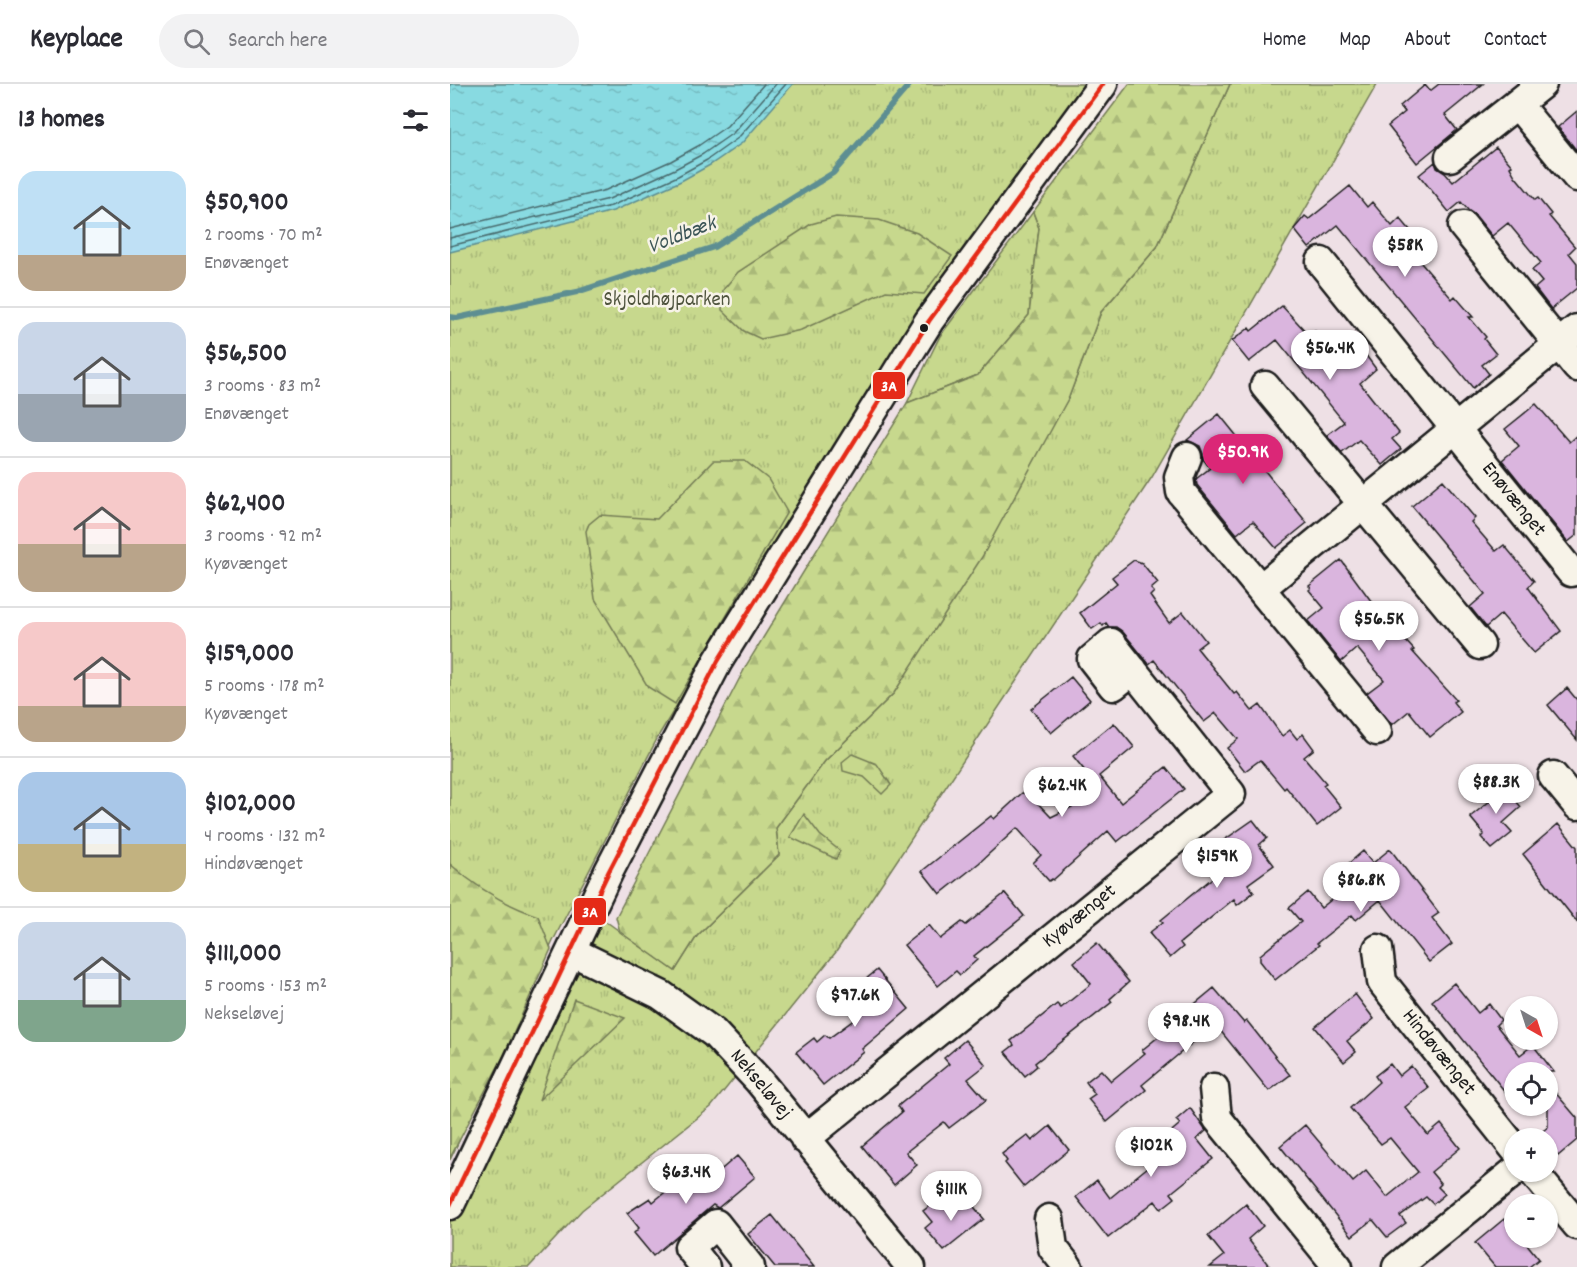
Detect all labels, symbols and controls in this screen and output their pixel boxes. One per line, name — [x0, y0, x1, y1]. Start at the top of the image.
search box — [159, 14, 579, 68]
text: Keyplace — [30, 21, 123, 61]
icon: search — [180, 25, 213, 58]
text: Search here — [228, 26, 327, 57]
text: Home — [1262, 26, 1306, 56]
text: Map — [1339, 26, 1371, 56]
text: About — [1404, 26, 1451, 56]
text: Contact — [1484, 26, 1547, 56]
text: 13 homes — [18, 102, 105, 139]
icon: filters — [399, 104, 432, 137]
text: $50,900 — [204, 185, 289, 222]
icon: home — [66, 195, 138, 267]
water label: Voldbæk — [643, 208, 723, 263]
text: 2 rooms · 70 m² — [204, 222, 323, 250]
pin: $58K — [1369, 227, 1441, 278]
text: $58K — [1387, 232, 1423, 260]
text: Enøvænget — [204, 250, 289, 278]
park label: Skjoldhøjparken — [604, 286, 730, 316]
unlabelled marker — [918, 322, 930, 334]
pin: $56.4K — [1281, 330, 1379, 381]
text: $56.4K — [1305, 335, 1355, 363]
text: $56,500 — [204, 336, 287, 373]
icon: home — [66, 346, 138, 418]
line badge: 3A — [872, 371, 906, 400]
text: 3 rooms · 83 m² — [204, 373, 321, 401]
text: 3A — [881, 376, 897, 399]
text: Enøvænget — [204, 401, 289, 429]
pin: $50.9K — [1194, 434, 1292, 485]
text: $50.9K — [1217, 439, 1269, 467]
street label: Enøvænget — [1473, 456, 1553, 544]
text: $62,400 — [204, 486, 285, 523]
icon: home — [66, 496, 138, 568]
text: 3 rooms · 92 m² — [204, 523, 322, 551]
text: Kyøvænget — [204, 551, 288, 579]
pin: $56.5K — [1330, 601, 1428, 652]
text: $56.5K — [1353, 606, 1405, 634]
text: $159,000 — [204, 636, 294, 673]
icon: home — [66, 646, 138, 718]
text: 5 rooms · 178 m² — [204, 673, 325, 701]
text: Kyøvænget — [204, 701, 288, 729]
pin: $88.3K — [1447, 764, 1545, 815]
pin: $62.4K — [1013, 767, 1111, 818]
text: $88.3K — [1472, 769, 1520, 797]
text: $62.4K — [1037, 772, 1087, 800]
text: $102,000 — [204, 786, 296, 823]
icon: home — [66, 796, 138, 868]
text: 4 rooms · 132 m² — [204, 823, 326, 851]
pin: $159K — [1175, 838, 1259, 889]
text: $159K — [1196, 843, 1238, 871]
text: Hindøvænget — [204, 851, 303, 879]
pin: $86.8K — [1312, 862, 1410, 913]
text: $86.8K — [1337, 867, 1385, 895]
street label: Kyøvænget — [1036, 877, 1124, 956]
line badge: 3A — [573, 897, 607, 926]
text: 3A — [582, 902, 598, 925]
text: $111,000 — [204, 936, 282, 973]
icon: home — [66, 946, 138, 1018]
text: 5 rooms · 153 m² — [204, 973, 327, 1001]
pin: $97.6K — [806, 977, 904, 1028]
text: $97.6K — [830, 982, 880, 1010]
north arrow — [1504, 996, 1558, 1050]
map controls — [1504, 996, 1558, 1248]
text: Nekseløvej — [204, 1001, 284, 1029]
pin: $98.4K — [1137, 1003, 1235, 1054]
street label: Hindøvænget — [1394, 1003, 1483, 1103]
text: $98.4K — [1162, 1008, 1210, 1036]
street label: Nekseløvej — [721, 1043, 799, 1127]
button: locate — [1504, 1062, 1558, 1116]
pin: $102K — [1109, 1127, 1193, 1178]
button: + — [1504, 1128, 1558, 1182]
text: $102K — [1129, 1132, 1173, 1160]
pin: $63.4K — [637, 1154, 735, 1205]
text: $63.4K — [661, 1159, 711, 1187]
pin: $111K — [909, 1171, 993, 1222]
text: $111K — [935, 1176, 967, 1204]
button: − — [1504, 1194, 1558, 1248]

